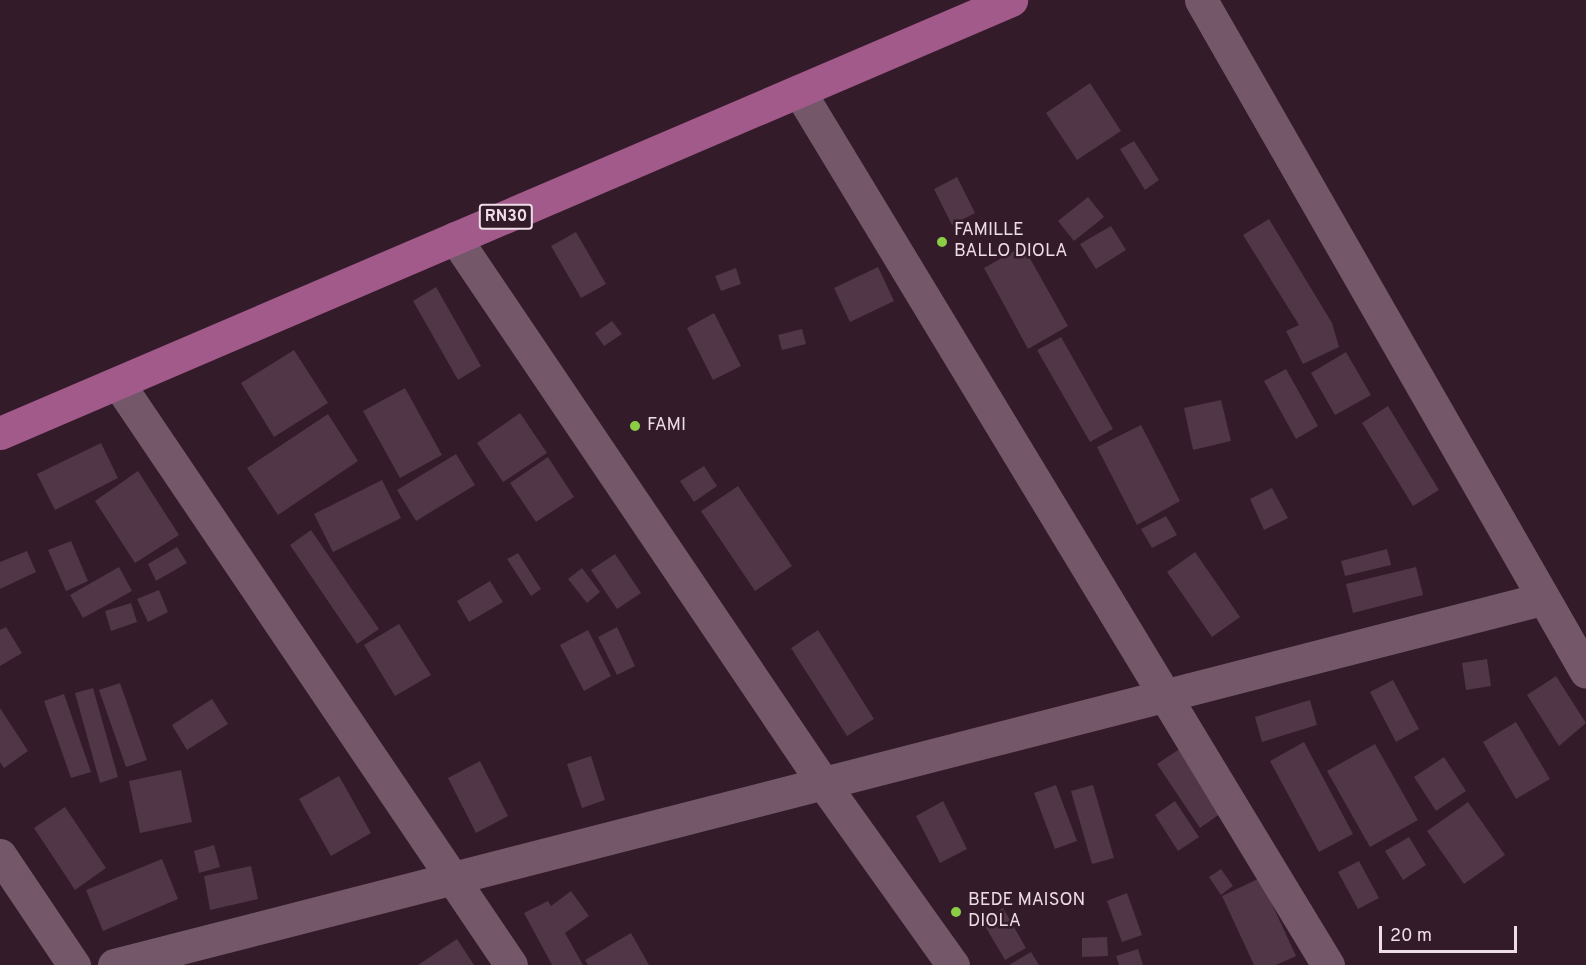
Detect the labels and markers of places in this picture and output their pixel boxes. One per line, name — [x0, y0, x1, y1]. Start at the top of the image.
place label: FAMILLE BALLO DIOLA — [954, 221, 1068, 264]
marker: FAMILLE BALLO DIOLA — [935, 235, 949, 249]
place label: FAMI — [647, 415, 686, 437]
marker: FAMI — [628, 419, 642, 433]
place label: BEDE MAISON DIOLA — [968, 891, 1085, 934]
marker: BEDE MAISON DIOLA — [949, 905, 963, 919]

